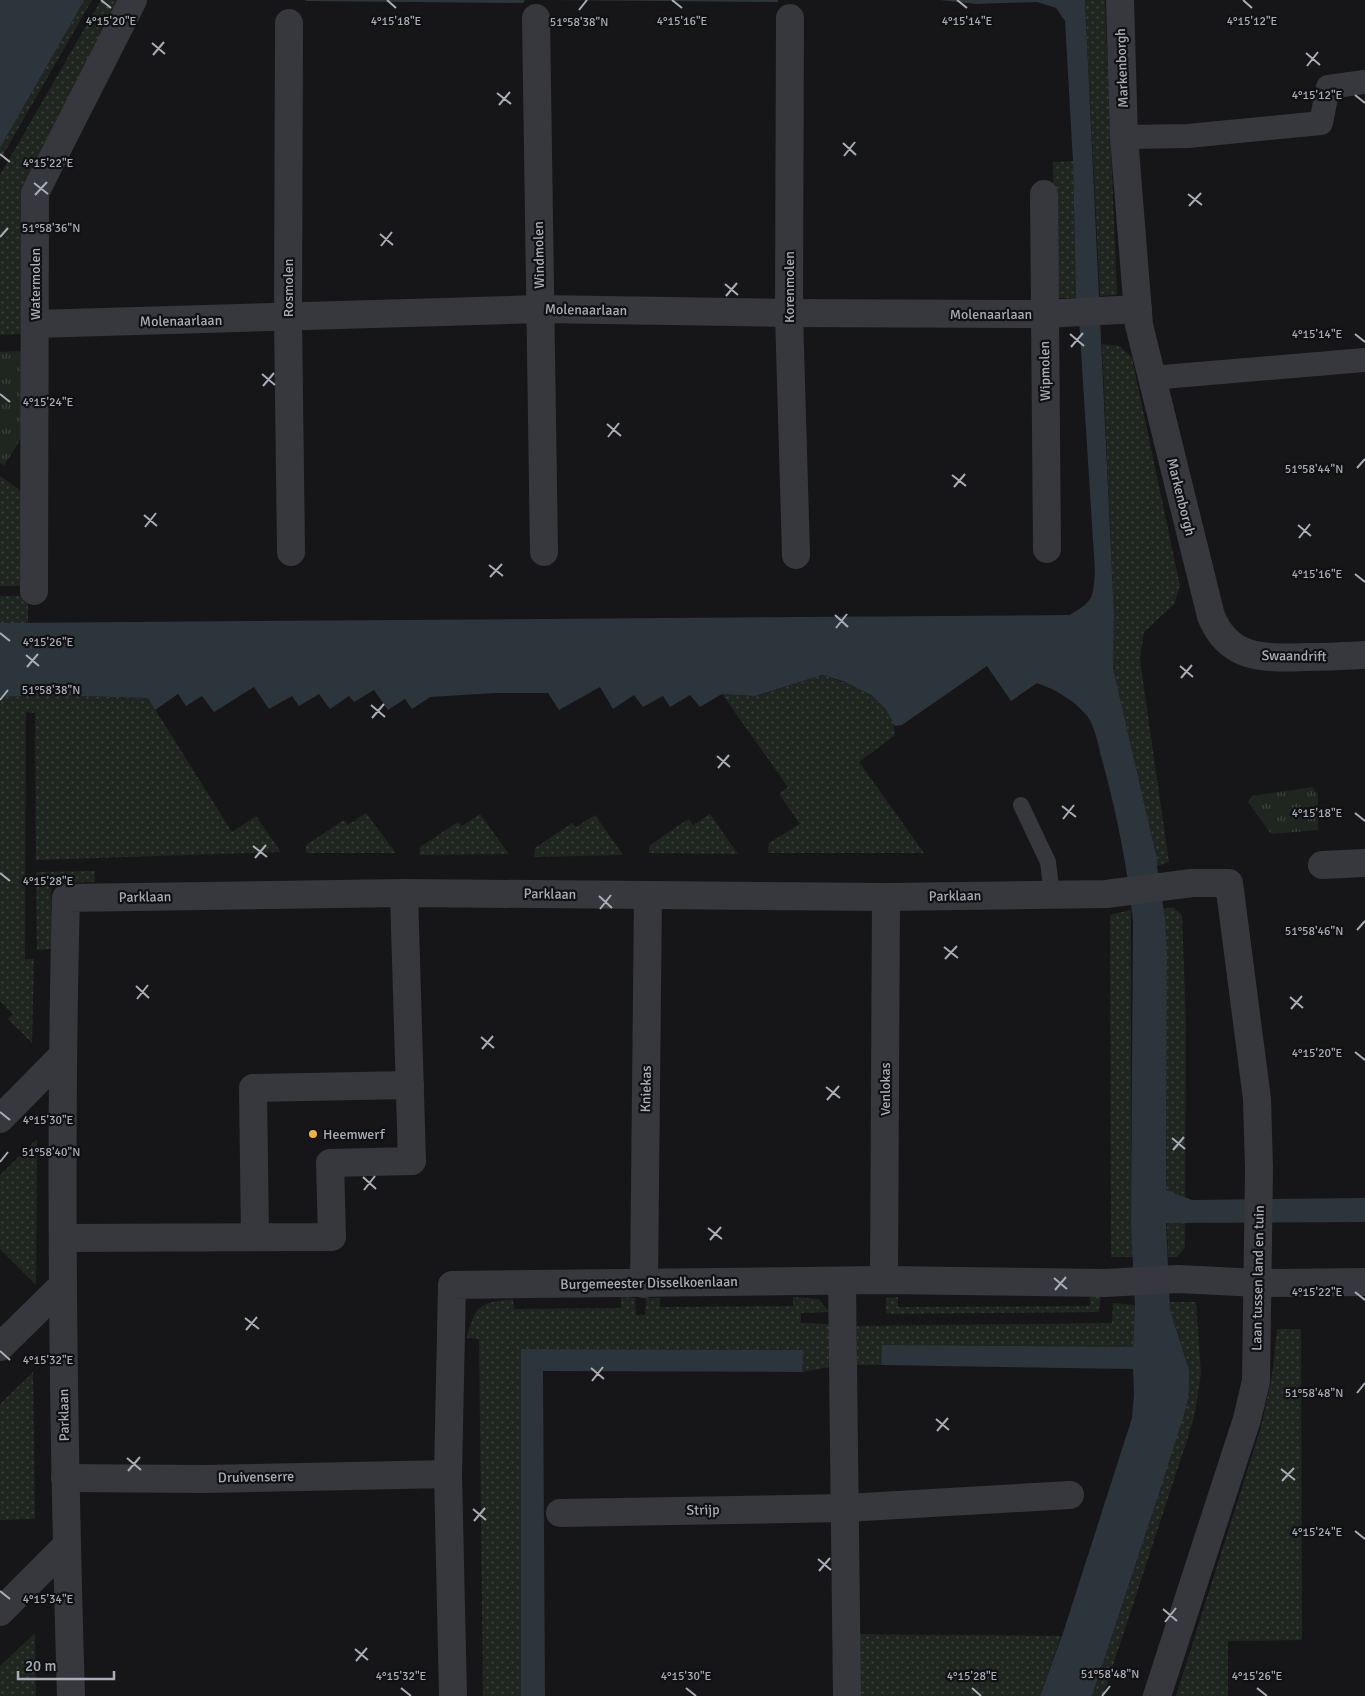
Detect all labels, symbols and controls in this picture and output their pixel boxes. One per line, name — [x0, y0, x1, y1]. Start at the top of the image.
text: 4°15'20"E — [86, 14, 137, 29]
text: 4°15'18"E — [371, 14, 422, 29]
text: 4°15'16"E — [657, 14, 708, 29]
text: 4°15'14"E — [942, 14, 993, 29]
text: 4°15'12"E — [1227, 14, 1278, 29]
text: 51°58'38"N — [550, 15, 608, 30]
street label: Markenborgh — [1112, 28, 1132, 108]
text: 4°15'12"E — [1292, 88, 1343, 103]
text: 4°15'22"E — [23, 156, 74, 171]
text: 51°58'36"N — [22, 221, 80, 236]
street label: Windmolen — [530, 221, 548, 289]
street label: Watermolen — [27, 248, 44, 320]
street label: Korenmolen — [781, 251, 798, 323]
street label: Rosmolen — [280, 259, 297, 317]
street label: Molenaarlaan — [545, 301, 627, 319]
street label: Molenaarlaan — [950, 306, 1032, 323]
street label: Molenaarlaan — [140, 312, 222, 330]
text: 4°15'14"E — [1292, 327, 1343, 342]
street label: Wipmolen — [1036, 341, 1054, 401]
text: 4°15'24"E — [23, 395, 74, 410]
street label: Markenborgh — [1163, 456, 1199, 538]
text: 51°58'44"N — [1285, 462, 1343, 477]
text: 4°15'16"E — [1292, 567, 1343, 582]
text: 4°15'26"E — [23, 635, 74, 650]
street label: Swaandrift — [1261, 647, 1327, 665]
text: 51°58'38"N — [22, 683, 80, 698]
text: 4°15'18"E — [1292, 806, 1343, 821]
text: 4°15'28"E — [23, 874, 74, 889]
street label: Parklaan — [524, 885, 576, 903]
street label: Parklaan — [929, 887, 981, 905]
street label: Parklaan — [119, 888, 171, 906]
text: 51°58'46"N — [1285, 924, 1343, 939]
text: 4°15'20"E — [1292, 1046, 1343, 1061]
street label: Venlokas — [877, 1062, 894, 1116]
street label: Kniekas — [637, 1065, 655, 1113]
text: 4°15'30"E — [23, 1113, 74, 1128]
place label: Heemwerf — [323, 1126, 386, 1143]
marker: Heemwerf — [307, 1128, 319, 1140]
text: 51°58'40"N — [22, 1145, 80, 1160]
street label: Laan tussen land en tuin — [1248, 1205, 1268, 1351]
street label: Burgemeester Disselkoenlaan — [560, 1273, 738, 1293]
text: 4°15'22"E — [1292, 1285, 1343, 1300]
text: 4°15'32"E — [23, 1353, 74, 1368]
text: 51°58'48"N — [1285, 1386, 1343, 1401]
street label: Parklaan — [55, 1389, 73, 1441]
street label: Druivenserre — [218, 1468, 294, 1486]
street label: Strijp — [686, 1501, 720, 1519]
text: 4°15'24"E — [1292, 1525, 1343, 1540]
text: 4°15'34"E — [23, 1592, 74, 1607]
scale bar — [18, 1648, 114, 1680]
text: 20 m — [25, 1657, 56, 1675]
text: 51°58'48"N — [1081, 1667, 1139, 1682]
text: 4°15'32"E — [376, 1669, 427, 1684]
text: 4°15'30"E — [661, 1669, 712, 1684]
text: 4°15'28"E — [947, 1669, 998, 1684]
text: 4°15'26"E — [1232, 1669, 1283, 1684]

